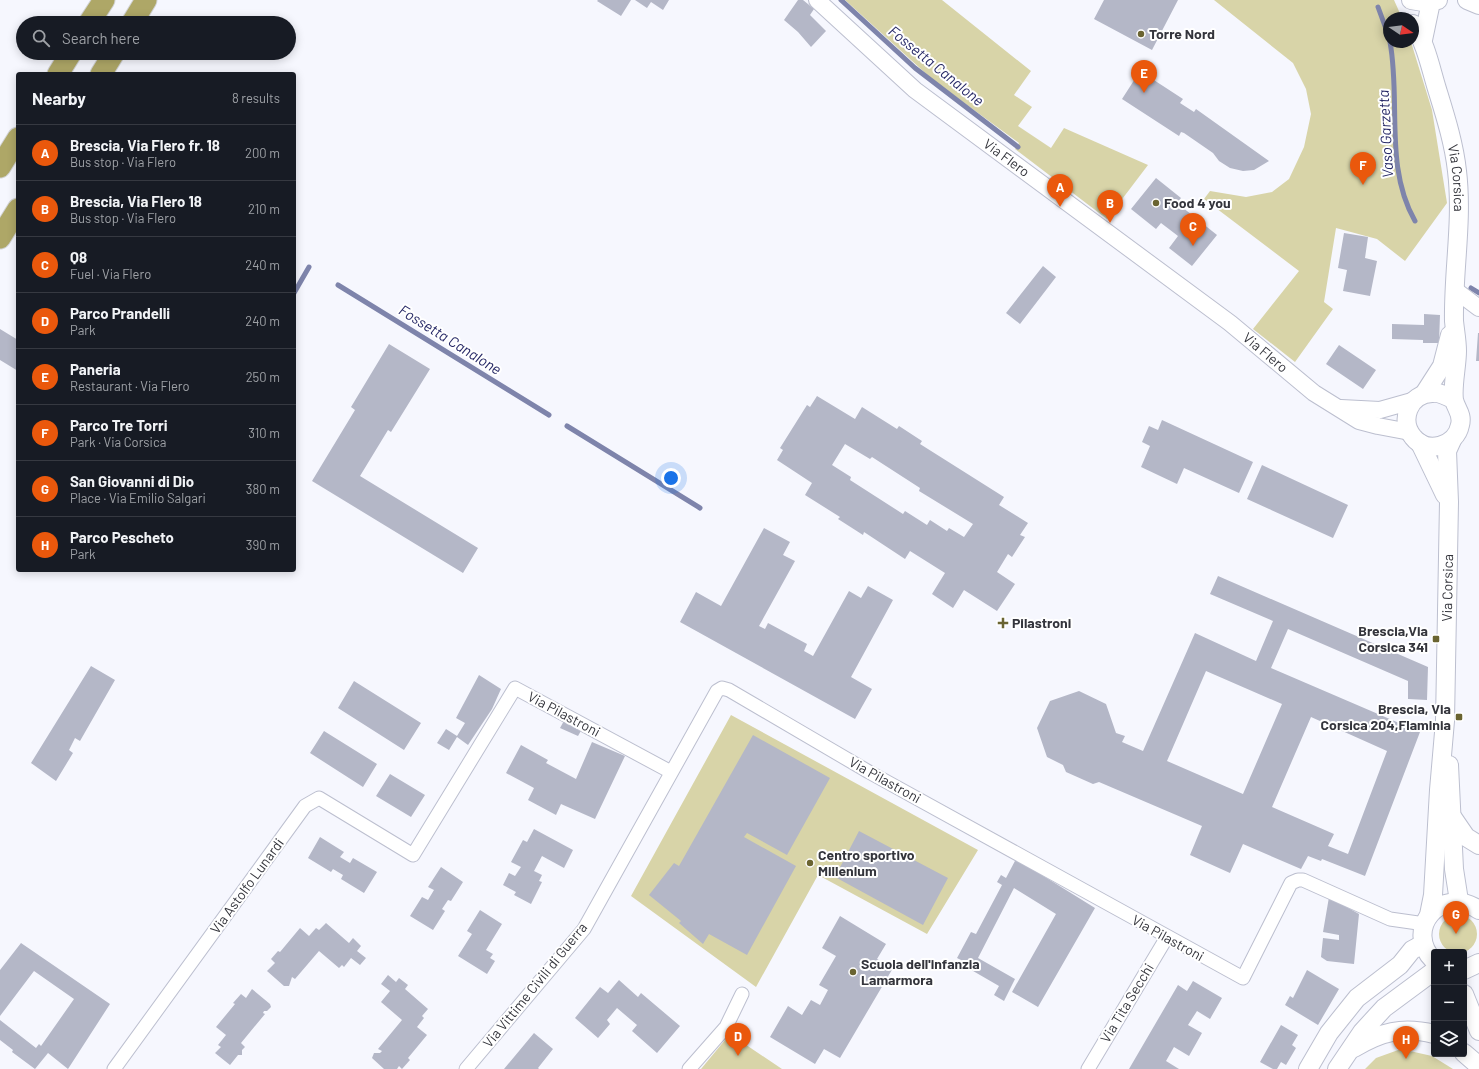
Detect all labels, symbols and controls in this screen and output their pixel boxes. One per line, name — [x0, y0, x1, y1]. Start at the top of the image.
north arrow — [1383, 12, 1419, 48]
search box — [16, 16, 296, 60]
water label: Fossetta Canalone — [885, 21, 988, 109]
place label: Torre Nord — [1149, 25, 1215, 42]
icon: search — [30, 27, 52, 49]
text: Search here — [62, 29, 140, 47]
marker: Torre Nord — [1136, 29, 1146, 39]
pin: E — [1131, 60, 1157, 93]
text: Nearby — [32, 88, 86, 108]
water label: Vaso Garzetta — [1374, 89, 1396, 179]
text: 8 results — [232, 90, 280, 106]
street label: Via Flero — [980, 135, 1033, 180]
text: Brescia, Via Flero fr. 18 — [70, 136, 220, 154]
street label: Via Corsica — [1445, 143, 1468, 212]
text: A — [41, 145, 49, 161]
text: 200 m — [245, 145, 280, 161]
pin: F — [1350, 152, 1376, 185]
text: Bus stop · Via Flero — [70, 154, 176, 170]
pin: A — [1047, 174, 1073, 207]
pin: B — [1097, 190, 1123, 223]
text: Brescia, Via Flero 18 — [70, 192, 202, 210]
place label: Food 4 you — [1164, 194, 1231, 211]
marker: Food 4 you — [1151, 198, 1161, 208]
text: B — [41, 201, 49, 217]
text: 210 m — [248, 201, 280, 217]
text: Bus stop · Via Flero — [70, 210, 176, 226]
pin: C — [1180, 213, 1206, 246]
text: Q8 — [70, 248, 87, 266]
text: C — [41, 257, 49, 273]
text: 240 m — [245, 257, 280, 273]
text: Fuel · Via Flero — [70, 266, 151, 282]
water label: Fossetta Canalone — [396, 300, 505, 378]
text: Parco Prandelli — [70, 304, 170, 322]
text: D — [41, 313, 49, 329]
text: 240 m — [245, 313, 280, 329]
text: Park — [70, 322, 96, 338]
street label: Via Flero — [1240, 329, 1292, 376]
text: Paneria — [70, 360, 121, 378]
text: E — [41, 369, 49, 385]
text: 250 m — [246, 369, 280, 385]
text: Restaurant · Via Flero — [70, 378, 190, 394]
text: Parco Tre Torri — [70, 416, 168, 434]
text: F — [41, 425, 49, 441]
text: 310 m — [248, 425, 280, 441]
text: Park · Via Corsica — [70, 434, 166, 450]
your location — [661, 468, 681, 488]
text: San Giovanni di Dio — [70, 472, 194, 490]
text: G — [41, 481, 49, 497]
text: 380 m — [246, 481, 280, 497]
text: Place · Via Emilio Salgari — [70, 490, 206, 506]
text: Parco Pescheto — [70, 528, 174, 546]
text: H — [41, 537, 49, 553]
text: 390 m — [246, 537, 280, 553]
text: Park — [70, 546, 96, 562]
street label: Via Corsica — [1438, 554, 1456, 622]
place label: Pilastroni — [1012, 614, 1071, 631]
marker: Pilastroni — [997, 617, 1009, 629]
place label: Brescia,Via Corsica 341 — [1358, 622, 1428, 655]
marker: Brescia,Via Corsica 341 — [1431, 634, 1441, 644]
street label: Via Pilastroni — [525, 687, 603, 740]
place label: Brescia, Via Corsica 204,Flaminia — [1321, 700, 1451, 733]
marker: Brescia, Via Corsica 204,Flaminia — [1454, 712, 1464, 722]
street label: Via Pilastroni — [846, 753, 924, 806]
street label: Via Astolfo Lunardi — [206, 835, 287, 937]
place label: Centro sportivo Millenium — [818, 846, 915, 879]
marker: Centro sportivo Millenium — [805, 858, 815, 868]
pin: G — [1443, 901, 1469, 934]
street label: Via Pilastroni — [1129, 911, 1207, 964]
street label: Via Vittime Civili di Guerra — [479, 919, 590, 1051]
map controls — [1431, 949, 1467, 1057]
button: + — [1431, 949, 1467, 985]
place label: Scuola dell'infanzia Lamarmora — [861, 955, 980, 988]
street label: Via Tita Secchi — [1096, 960, 1157, 1045]
marker: Scuola dell'infanzia Lamarmora — [848, 967, 858, 977]
button: − — [1431, 985, 1467, 1021]
button: layers — [1431, 1021, 1467, 1057]
pin: D — [725, 1023, 751, 1056]
pin: H — [1393, 1026, 1419, 1059]

